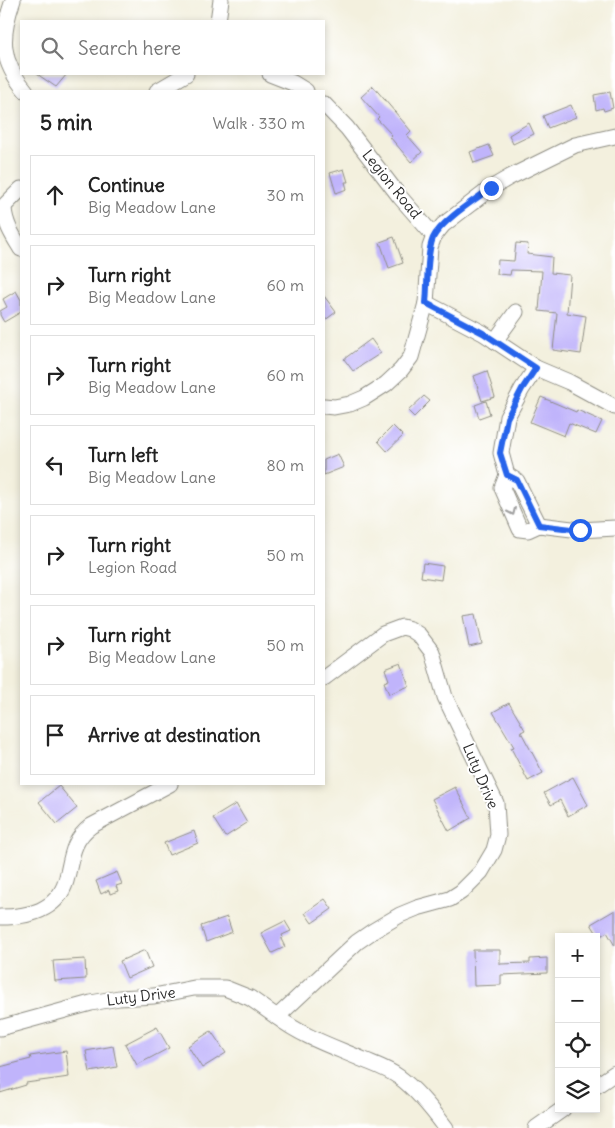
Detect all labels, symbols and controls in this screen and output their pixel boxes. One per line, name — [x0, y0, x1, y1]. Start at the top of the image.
search box — [20, 20, 325, 75]
icon: search — [38, 34, 66, 62]
text: Search here — [78, 36, 181, 60]
text: 5 min — [40, 109, 92, 136]
text: Walk · 330 m — [212, 113, 305, 133]
street label: Legion Road — [358, 146, 426, 223]
text: Continue — [88, 173, 165, 197]
route end — [480, 177, 503, 200]
icon: ahead — [41, 181, 69, 209]
text: 30 m — [267, 185, 304, 205]
text: Big Meadow Lane — [88, 197, 216, 217]
text: Turn right — [88, 263, 171, 287]
icon: right — [41, 271, 69, 299]
text: 60 m — [266, 275, 304, 295]
text: Big Meadow Lane — [88, 287, 216, 307]
text: Turn right — [88, 353, 171, 377]
icon: right — [41, 361, 69, 389]
text: 60 m — [266, 365, 304, 385]
text: Big Meadow Lane — [88, 377, 216, 397]
text: Turn left — [88, 443, 158, 467]
icon: left — [41, 451, 69, 479]
text: 80 m — [266, 455, 304, 475]
text: Big Meadow Lane — [88, 467, 216, 487]
one-way arrow — [506, 507, 516, 516]
route start — [569, 519, 592, 542]
text: Turn right — [88, 533, 171, 557]
icon: right — [41, 541, 69, 569]
text: 50 m — [266, 545, 304, 565]
text: Legion Road — [88, 557, 177, 577]
text: Turn right — [88, 623, 171, 647]
icon: right — [41, 631, 69, 659]
text: 50 m — [266, 635, 304, 655]
text: Big Meadow Lane — [88, 647, 216, 667]
icon: arrive — [41, 721, 69, 749]
text: Arrive at destination — [88, 723, 261, 747]
street label: Luty Drive — [459, 740, 503, 812]
map controls — [555, 933, 600, 1113]
button: + — [555, 933, 600, 978]
button: − — [555, 978, 600, 1023]
street label: Luty Drive — [105, 982, 177, 1010]
button: locate — [555, 1023, 600, 1068]
button: layers — [555, 1068, 600, 1113]

